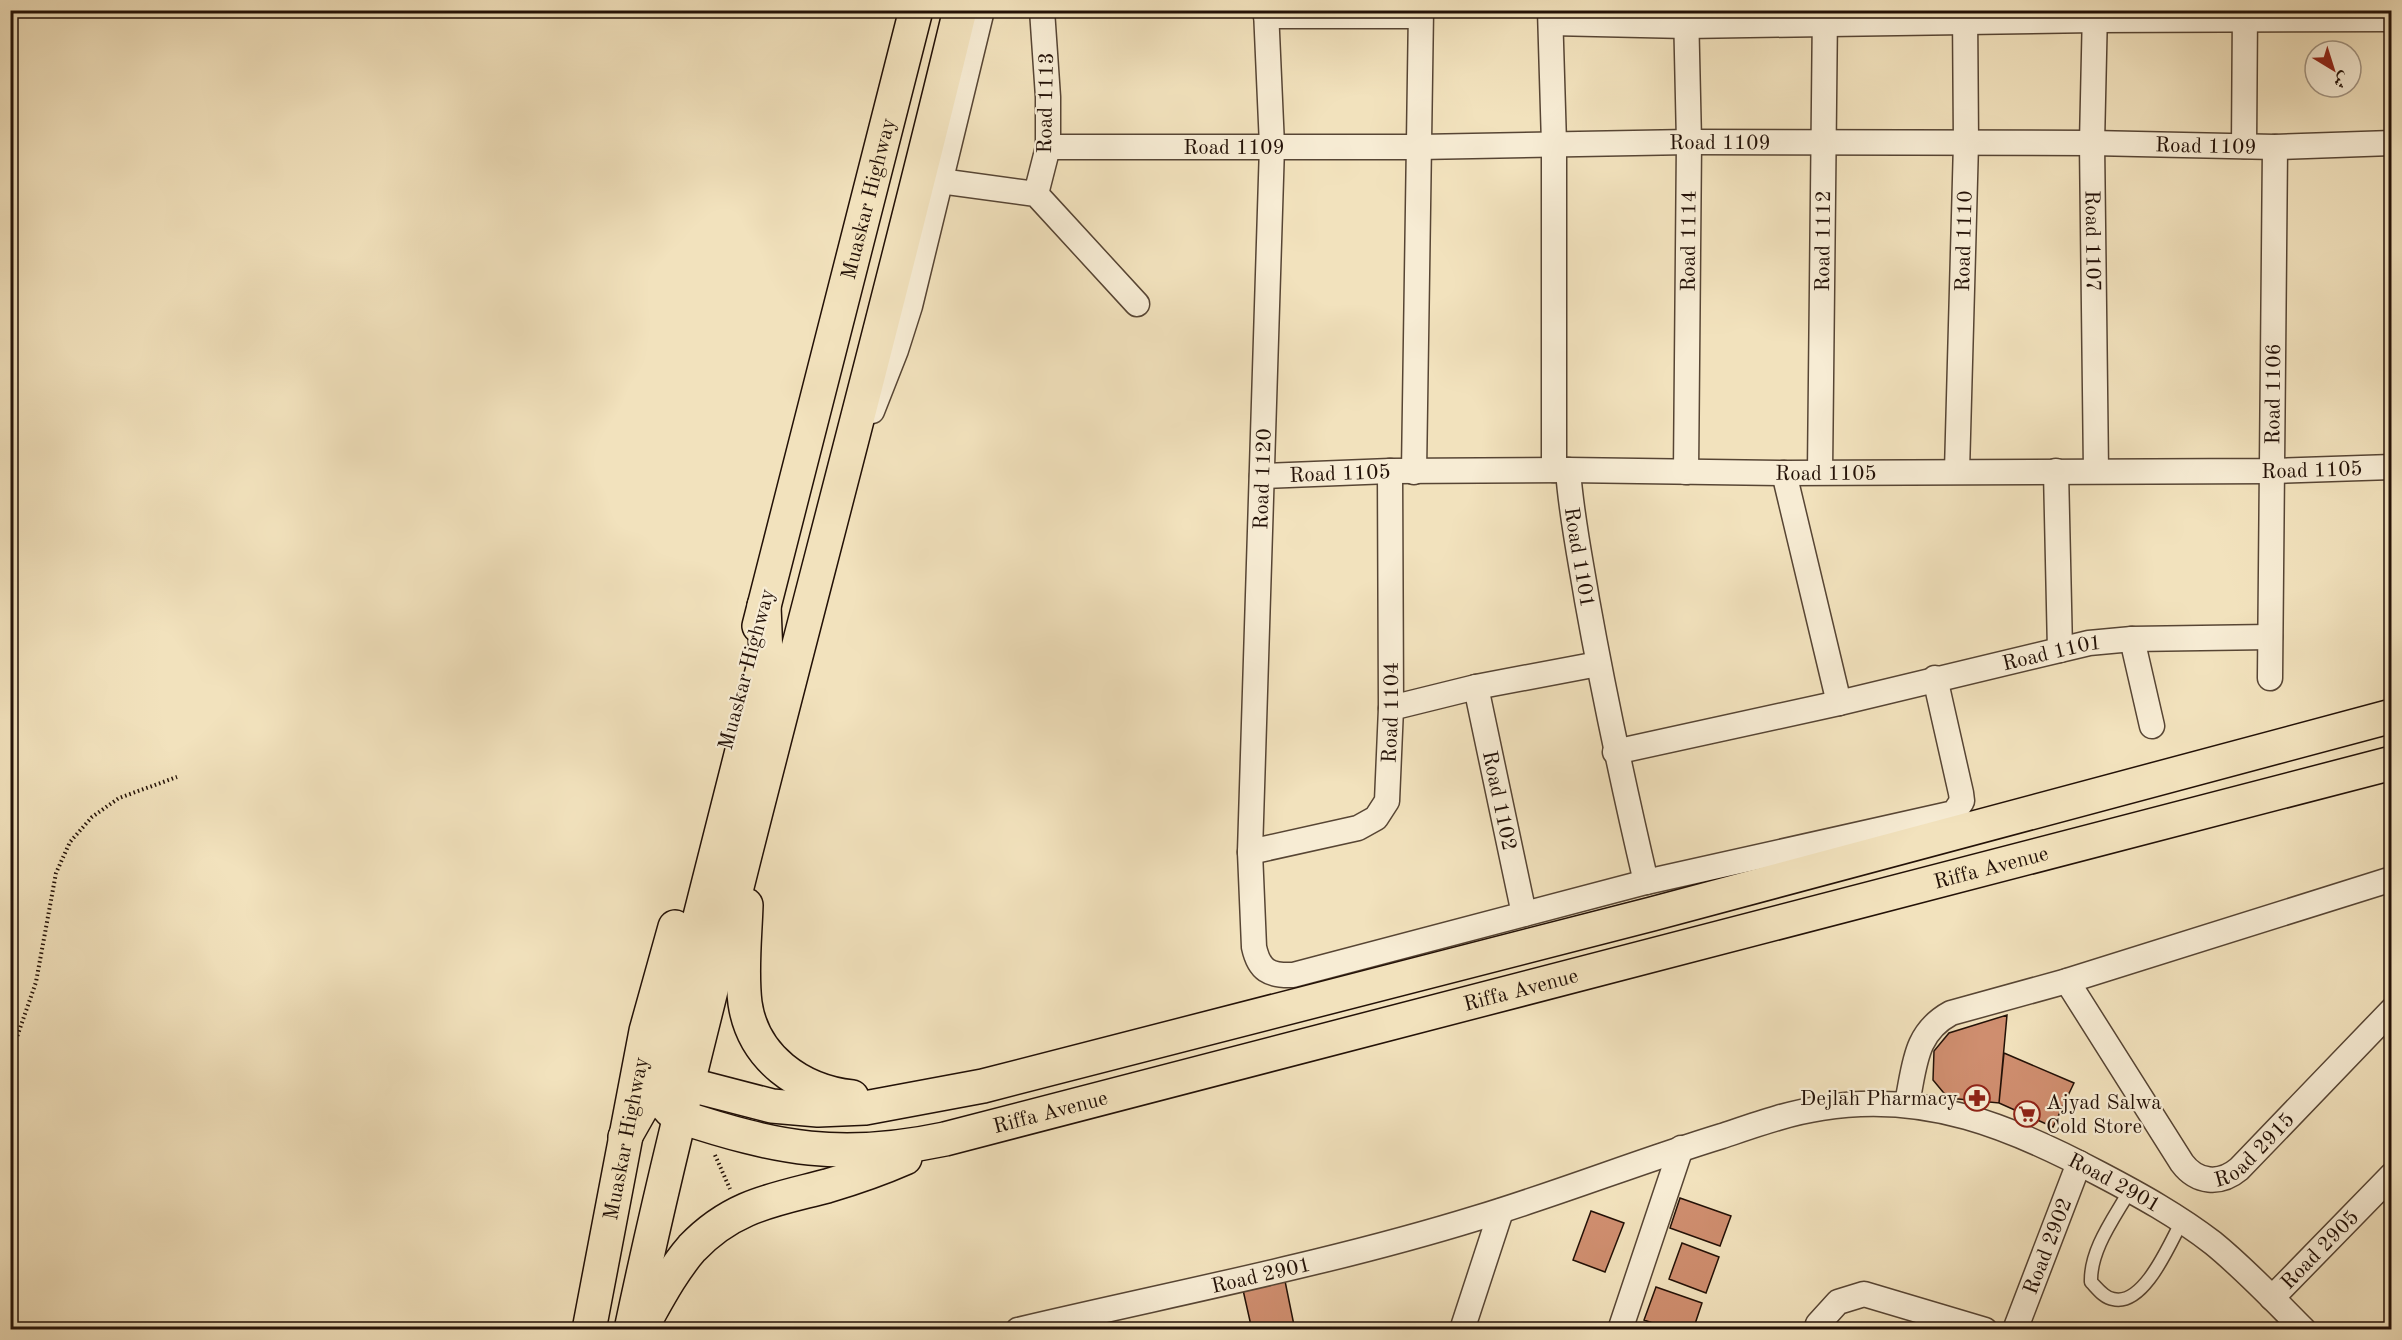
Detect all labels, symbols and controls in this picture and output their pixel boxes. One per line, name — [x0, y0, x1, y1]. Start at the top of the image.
north arrow — [2303, 39, 2363, 99]
street label: Road 1113 — [1035, 52, 1058, 154]
text: ش — [2330, 68, 2352, 90]
street label: Muaskar Highway — [839, 116, 900, 282]
street label: Road 1109 — [1669, 133, 1771, 154]
street label: Road 1109 — [2155, 135, 2257, 159]
street label: Road 1109 — [1183, 138, 1285, 159]
street label: Road 1114 — [1679, 190, 1701, 292]
street label: Road 1112 — [1813, 190, 1835, 292]
street label: Road 1110 — [1953, 190, 1977, 292]
street label: Road 1107 — [2081, 190, 2103, 292]
street label: Road 1106 — [2263, 343, 2285, 445]
street label: Road 1120 — [1251, 428, 1276, 530]
street label: Road 1105 — [2261, 459, 2363, 483]
street label: Road 1105 — [1289, 462, 1391, 487]
street label: Road 1105 — [1775, 464, 1877, 485]
street label: Road 1101 — [1560, 506, 1597, 609]
street label: Muaskar Highway — [716, 587, 779, 752]
street label: Road 1101 — [2000, 633, 2102, 675]
street label: Road 1104 — [1380, 662, 1403, 764]
street label: Road 1102 — [1478, 749, 1519, 853]
street label: Riffa Avenue — [1932, 844, 2051, 894]
street label: Riffa Avenue — [1461, 966, 1581, 1016]
street label: Muaskar Highway — [601, 1055, 653, 1222]
pharmacy icon: Dejlah Pharmacy — [1962, 1083, 1992, 1113]
street label: Riffa Avenue — [991, 1088, 1110, 1138]
place label: Dejlah Pharmacy — [1800, 1089, 1958, 1110]
place label: Ajyad Salwa Cold Store — [2046, 1093, 2162, 1138]
supermarket icon: Ajyad Salwa Cold Store — [2012, 1099, 2042, 1129]
street label: Road 2915 — [2212, 1109, 2299, 1192]
street label: Road 2901 — [2064, 1150, 2164, 1217]
street label: Road 2902 — [2021, 1195, 2077, 1298]
street label: Road 2905 — [2278, 1207, 2363, 1294]
street label: Road 2901 — [1209, 1254, 1313, 1298]

